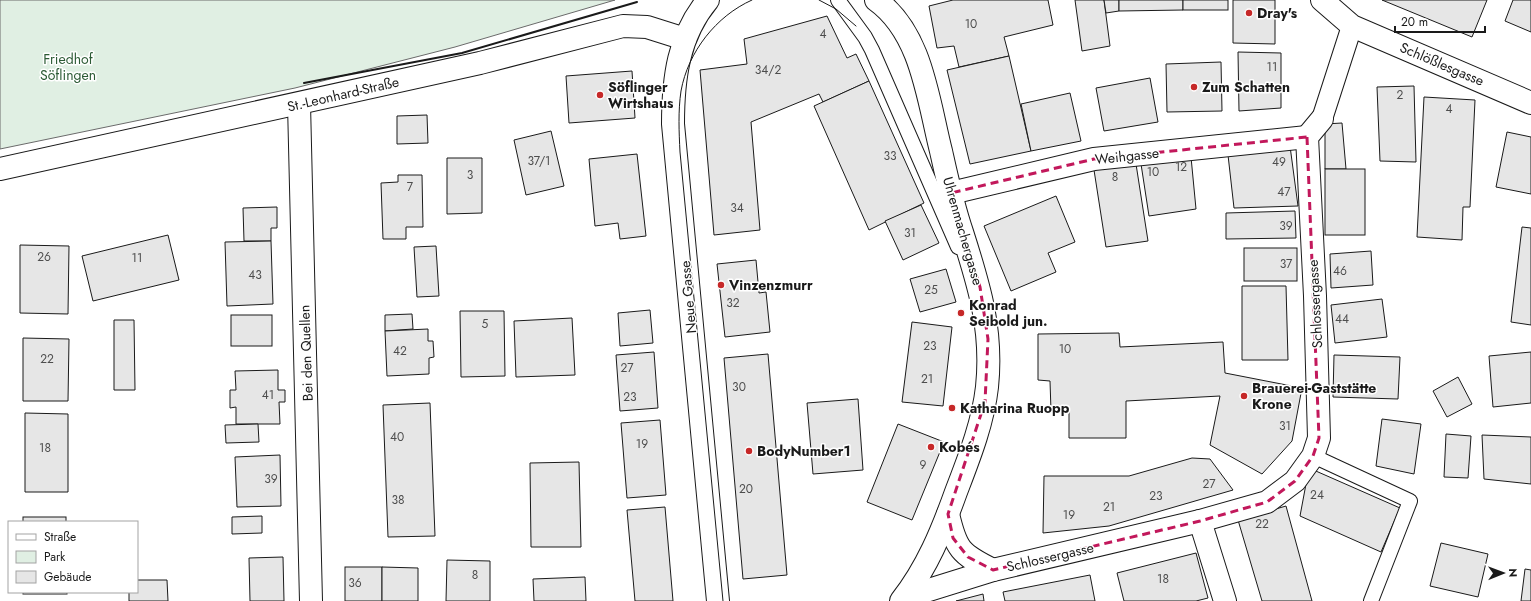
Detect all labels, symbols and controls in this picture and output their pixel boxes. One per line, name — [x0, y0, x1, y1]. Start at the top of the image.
place label: Dray's — [1257, 3, 1298, 23]
marker: Dray's — [1244, 8, 1254, 18]
scale bar — [1395, 8, 1485, 34]
text: 20 m — [1401, 13, 1428, 31]
house number: 10 — [965, 15, 977, 33]
house number: 4 — [820, 25, 827, 43]
street label: Schlößlesgasse — [1397, 37, 1487, 91]
park label: Friedhof Söflingen — [40, 49, 96, 85]
house number: 11 — [1267, 58, 1277, 76]
house number: 34/2 — [755, 61, 781, 79]
street label: St.-Leonhard-Straße — [285, 71, 401, 117]
place label: Söflinger Wirtshaus — [608, 77, 674, 113]
place label: Zum Schatten — [1202, 77, 1290, 97]
marker: Zum Schatten — [1189, 82, 1199, 92]
house number: 2 — [1397, 86, 1404, 104]
marker: Söflinger Wirtshaus — [595, 90, 605, 100]
house number: 4 — [1446, 100, 1453, 118]
street label: Weihgasse — [1094, 143, 1160, 169]
house number: 33 — [883, 147, 897, 165]
house number: 37/1 — [527, 152, 551, 170]
house number: 49 — [1272, 153, 1286, 171]
house number: 12 — [1175, 158, 1187, 176]
house number: 10 — [1147, 163, 1159, 181]
house number: 3 — [467, 166, 474, 184]
house number: 8 — [1112, 168, 1118, 186]
street label: Uhrenmachergasse — [938, 174, 988, 288]
house number: 7 — [407, 178, 414, 196]
house number: 47 — [1277, 183, 1291, 201]
house number: 34 — [730, 199, 744, 217]
house number: 39 — [1279, 217, 1293, 235]
house number: 31 — [904, 224, 916, 242]
house number: 26 — [37, 248, 51, 266]
house number: 11 — [132, 249, 142, 267]
house number: 37 — [1280, 255, 1293, 273]
street label: Schlossergasse — [1303, 259, 1327, 349]
street label: Neue Gasse — [675, 260, 701, 334]
house number: 46 — [1333, 262, 1347, 280]
house number: 43 — [248, 266, 262, 284]
place label: Vinzenzmurr — [728, 275, 813, 295]
marker: Vinzenzmurr — [716, 280, 726, 290]
house number: 25 — [924, 281, 938, 299]
house number: 32 — [726, 294, 740, 312]
place label: Konrad Seibold jun. — [969, 295, 1048, 331]
street label: Bei den Quellen — [294, 305, 318, 401]
marker: Konrad Seibold jun. — [956, 308, 966, 318]
house number: 44 — [1335, 310, 1349, 328]
house number: 5 — [482, 315, 489, 333]
house number: 23 — [923, 337, 937, 355]
house number: 10 — [1059, 340, 1071, 358]
house number: 42 — [393, 342, 407, 360]
house number: 22 — [40, 350, 54, 368]
house number: 27 — [620, 359, 634, 377]
house number: 21 — [921, 370, 933, 388]
house number: 30 — [732, 378, 746, 396]
place label: Brauerei-Gaststätte Krone — [1252, 378, 1376, 414]
house number: 41 — [262, 386, 274, 404]
house number: 23 — [623, 388, 637, 406]
marker: Brauerei-Gaststätte Krone — [1239, 391, 1249, 401]
place label: Katharina Ruopp — [960, 398, 1070, 418]
marker: Katharina Ruopp — [947, 403, 957, 413]
house number: 31 — [1279, 417, 1291, 435]
house number: 40 — [390, 428, 404, 446]
house number: 19 — [636, 435, 648, 453]
place label: Kobés — [939, 437, 980, 457]
house number: 18 — [39, 439, 51, 457]
place label: BodyNumber1 — [757, 441, 851, 461]
marker: Kobés — [926, 442, 936, 452]
marker: BodyNumber1 — [744, 446, 754, 456]
house number: 9 — [920, 456, 927, 474]
house number: 39 — [264, 470, 278, 488]
house number: 27 — [1202, 475, 1216, 493]
house number: 20 — [739, 480, 753, 498]
house number: 24 — [1310, 486, 1324, 504]
house number: 23 — [1149, 487, 1163, 505]
house number: 38 — [391, 491, 405, 509]
house number: 21 — [1103, 498, 1115, 516]
house number: 19 — [1063, 506, 1075, 524]
house number: 22 — [1255, 515, 1269, 533]
legend — [8, 521, 138, 593]
text: Straße — [44, 528, 76, 546]
street label: Schlossergasse — [1004, 537, 1096, 577]
text: Park — [44, 548, 66, 566]
north arrow — [1483, 553, 1523, 593]
house number: 8 — [472, 566, 478, 584]
text: Gebäude — [44, 568, 91, 586]
text: N — [1505, 568, 1521, 577]
house number: 18 — [1157, 570, 1169, 588]
house number: 36 — [348, 574, 362, 592]

